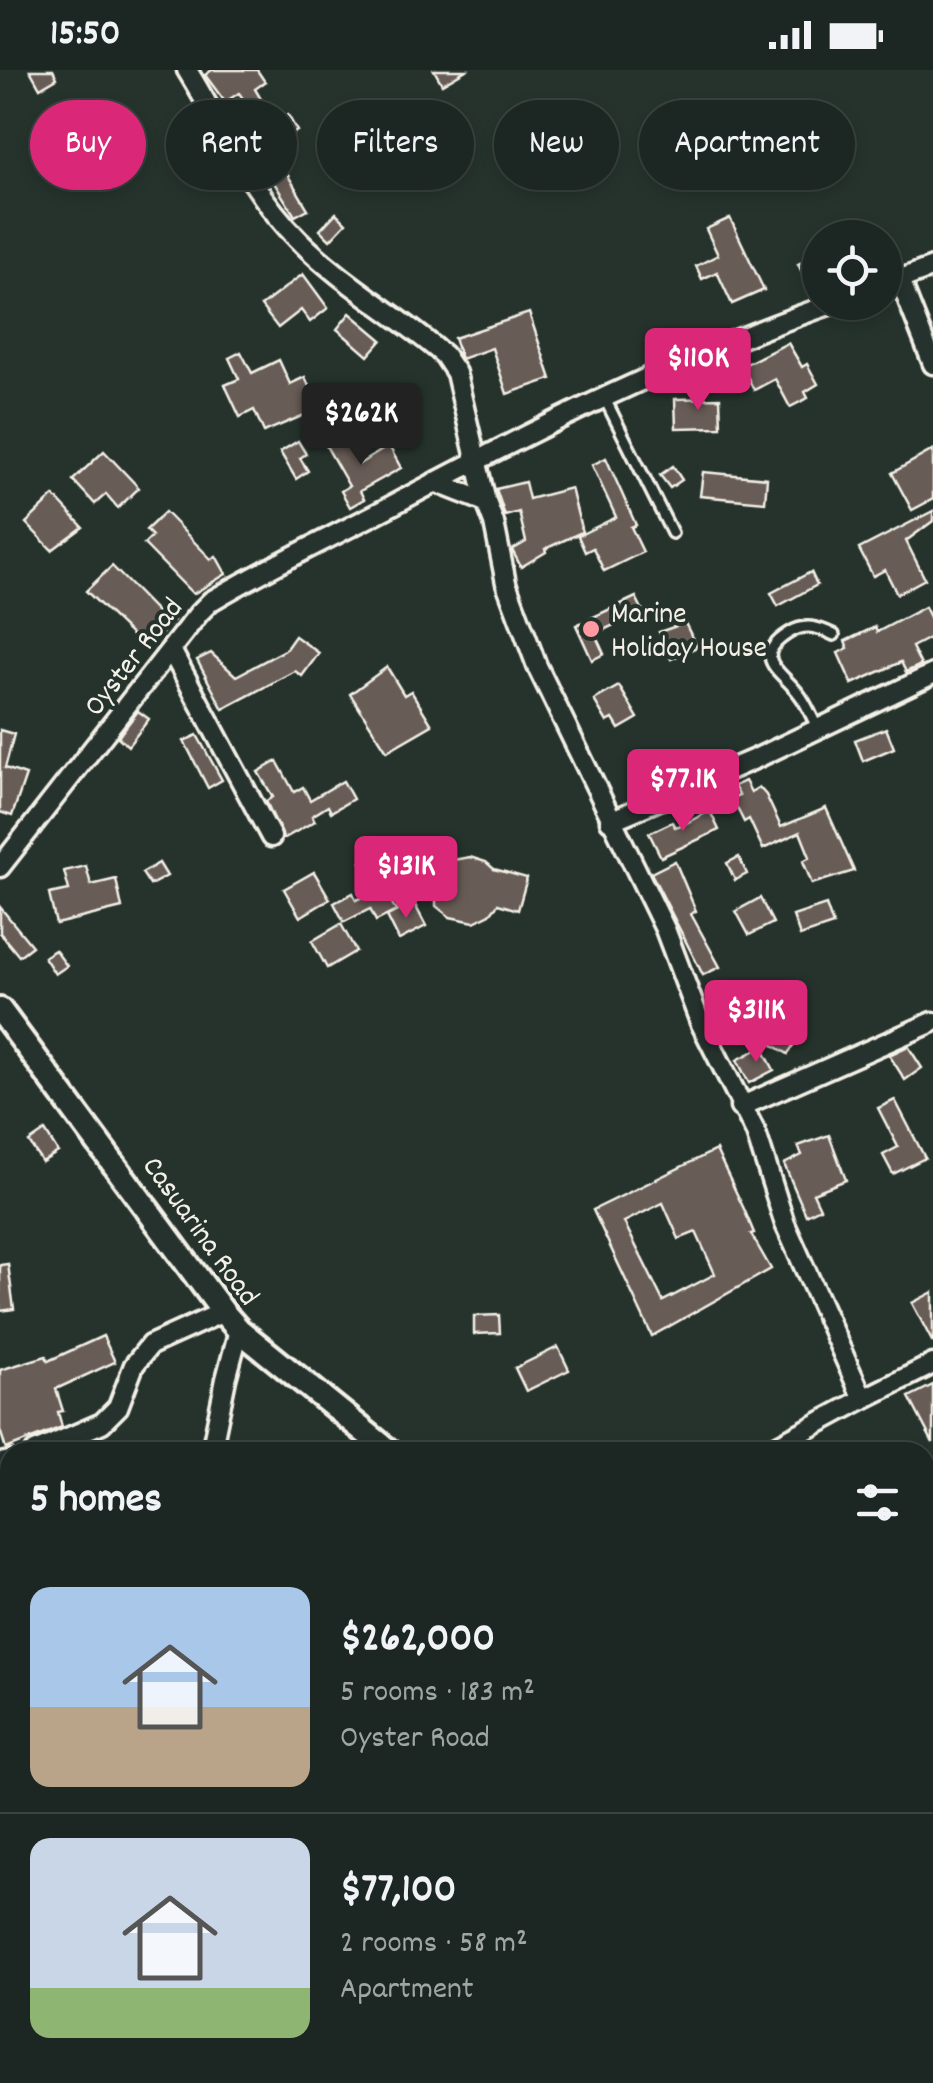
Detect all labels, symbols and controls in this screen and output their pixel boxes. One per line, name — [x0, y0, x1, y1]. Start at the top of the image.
text: 15:50 — [50, 8, 121, 63]
chip: Buy — [30, 100, 146, 190]
chip: Rent — [166, 100, 297, 190]
chip: Filters — [317, 100, 474, 190]
chip: New — [494, 100, 619, 190]
chip: Apartment — [639, 100, 855, 190]
map controls — [802, 220, 902, 320]
button: locate — [802, 220, 902, 320]
pin: $110K — [628, 328, 768, 413]
text: $110K — [667, 337, 729, 383]
pin: $262K — [291, 383, 431, 468]
text: $262K — [324, 392, 398, 438]
street label: Oyster Road — [75, 590, 196, 727]
place label: Marine Holiday House — [611, 595, 767, 672]
marker: Marine Holiday House — [580, 618, 602, 640]
pin: $77.1K — [602, 749, 764, 834]
text: $77.1K — [649, 758, 717, 804]
pin: $131K — [336, 836, 476, 921]
text: $131K — [376, 845, 436, 891]
pin: $311K — [686, 980, 826, 1065]
text: $311K — [726, 989, 786, 1035]
street label: Casuarina Road — [129, 1149, 267, 1316]
text: 5 homes — [30, 1472, 162, 1532]
icon: filters — [850, 1475, 905, 1530]
text: $262,000 — [340, 1611, 495, 1671]
icon: home — [110, 1627, 230, 1747]
text: 5 rooms · 183 m² — [340, 1671, 535, 1717]
text: Oyster Road — [340, 1717, 490, 1763]
text: $77,100 — [340, 1862, 456, 1922]
icon: home — [110, 1878, 230, 1998]
text: 2 rooms · 58 m² — [340, 1922, 528, 1968]
text: Apartment — [340, 1968, 474, 2014]

